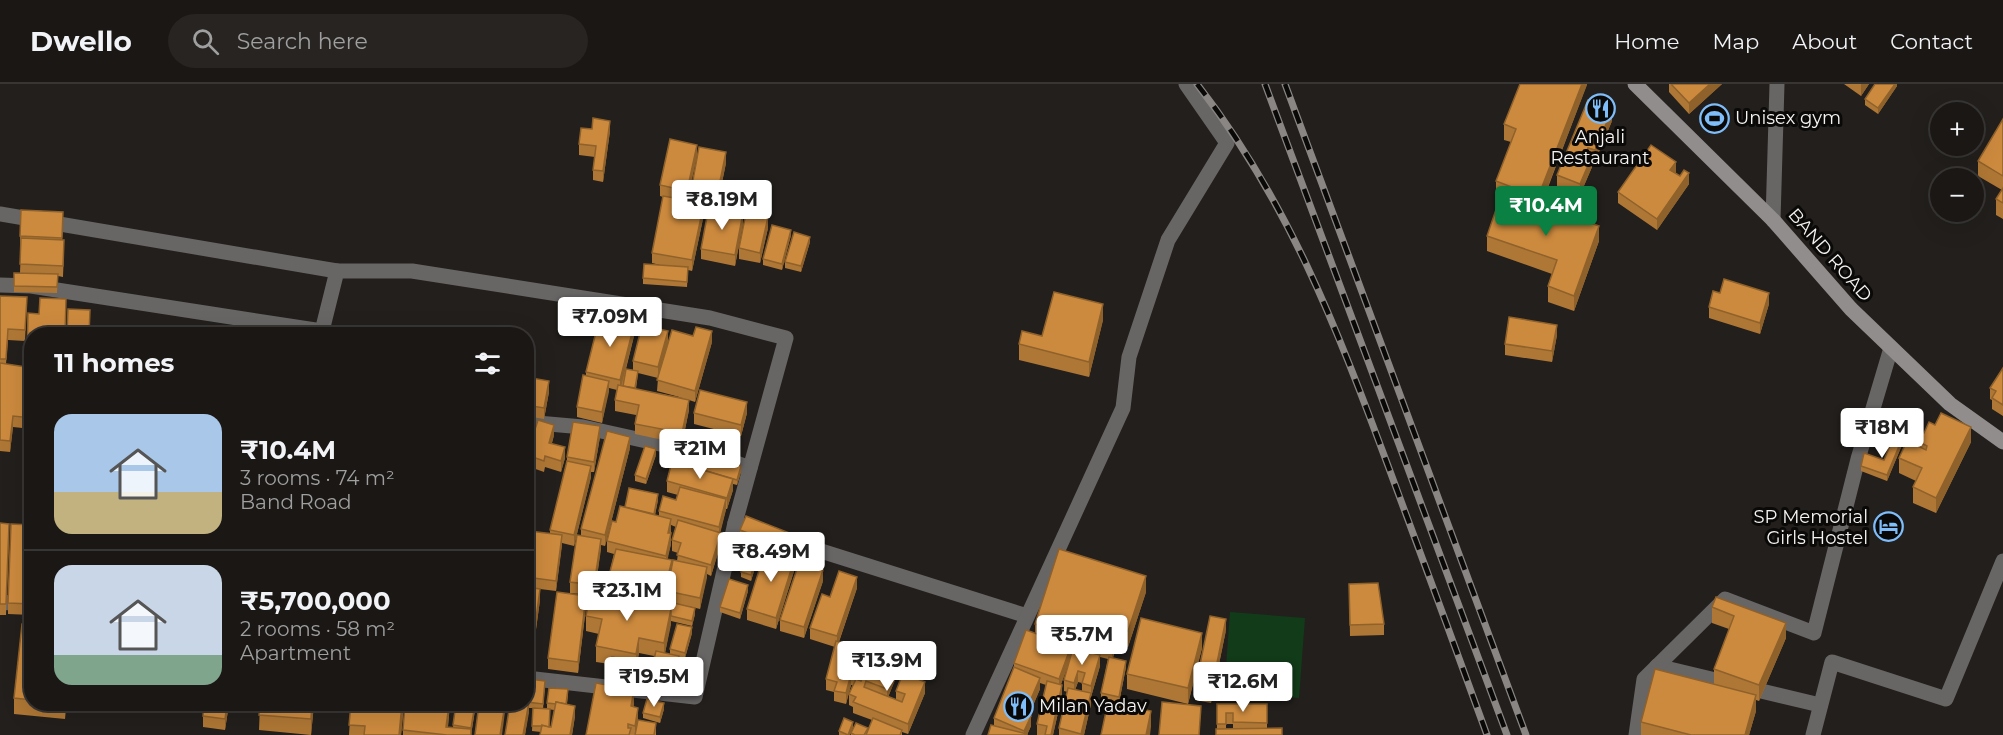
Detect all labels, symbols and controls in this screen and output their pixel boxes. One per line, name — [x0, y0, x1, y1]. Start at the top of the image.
search box — [168, 14, 588, 68]
text: Dwello — [30, 24, 132, 58]
icon: search — [189, 25, 222, 58]
text: Search here — [237, 28, 368, 55]
text: Home — [1614, 29, 1679, 54]
text: Map — [1712, 29, 1759, 54]
text: About — [1792, 29, 1857, 54]
text: Contact — [1890, 29, 1973, 54]
restaurant icon: Anjali Restaurant — [1584, 92, 1616, 124]
sports icon: Unisex gym — [1698, 102, 1730, 134]
map controls — [1930, 102, 1984, 222]
button: + — [1930, 102, 1984, 156]
place label: Unisex gym — [1735, 107, 1841, 129]
place label: Anjali Restaurant — [1551, 126, 1649, 169]
button: − — [1930, 168, 1984, 222]
pin: ₹8.19M — [673, 180, 771, 231]
pin: ₹10.4M — [1497, 186, 1595, 237]
text: ₹8.19M — [686, 187, 758, 211]
text: ₹10.4M — [1509, 193, 1583, 217]
street label: BAND ROAD — [1784, 204, 1876, 306]
pin: ₹7.09M — [561, 297, 659, 348]
text: ₹7.09M — [572, 304, 648, 328]
text: 11 homes — [54, 347, 174, 379]
icon: filters — [471, 347, 504, 380]
pin: ₹18M — [1846, 408, 1918, 459]
text: ₹18M — [1855, 415, 1909, 439]
pin: ₹21M — [664, 429, 736, 480]
text: ₹10.4M — [240, 434, 336, 466]
text: ₹21M — [673, 436, 727, 460]
icon: home — [102, 438, 174, 510]
text: 3 rooms · 74 m² — [240, 466, 395, 490]
text: Band Road — [240, 490, 352, 514]
place label: SP Memorial Girls Hostel — [1753, 506, 1868, 549]
hotel icon: SP Memorial Girls Hostel — [1873, 511, 1905, 543]
pin: ₹8.49M — [722, 532, 820, 583]
text: ₹8.49M — [732, 539, 810, 563]
pin: ₹23.1M — [578, 571, 676, 622]
text: ₹23.1M — [592, 578, 662, 602]
text: ₹5,700,000 — [240, 585, 391, 617]
icon: home — [102, 589, 174, 661]
pin: ₹5.7M — [1040, 615, 1124, 666]
text: 2 rooms · 58 m² — [240, 617, 395, 641]
text: ₹5.7M — [1051, 622, 1113, 646]
text: Apartment — [240, 641, 351, 665]
pin: ₹13.9M — [838, 641, 936, 692]
text: ₹13.9M — [851, 648, 923, 672]
pin: ₹19.5M — [605, 657, 703, 708]
pin: ₹12.6M — [1194, 662, 1292, 713]
text: ₹19.5M — [618, 664, 690, 688]
text: ₹12.6M — [1207, 669, 1279, 693]
restaurant icon: Milan Yadav — [1002, 690, 1034, 722]
place label: Milan Yadav — [1039, 695, 1147, 717]

